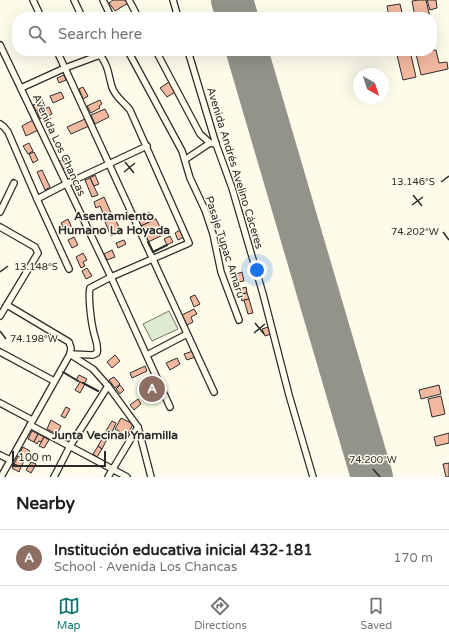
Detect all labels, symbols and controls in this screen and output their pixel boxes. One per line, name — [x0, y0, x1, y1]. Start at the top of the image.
search box — [12, 12, 437, 56]
icon: search — [26, 23, 48, 45]
text: Search here — [58, 25, 142, 43]
north arrow — [353, 68, 389, 104]
street label: Avenida Andrés Avelino Cáceres — [204, 86, 266, 250]
street label: Avenida Los Chancas — [30, 92, 88, 198]
text: 13.146°S — [391, 176, 435, 188]
street label: Pasaje Tupac Amaru — [202, 194, 248, 300]
district label: Asentamiento Humano La Hoyada — [58, 209, 170, 238]
text: 74.202°W — [391, 226, 439, 238]
your location — [247, 260, 267, 280]
text: 13.148°S — [14, 261, 58, 273]
text: 74.198°W — [10, 333, 58, 345]
pin: A — [139, 374, 165, 404]
district label: Junta Vecinal Ynamilla — [51, 428, 178, 442]
scale bar — [12, 449, 106, 468]
text: 100 m — [18, 451, 52, 464]
text: 74.200°W — [349, 454, 397, 466]
text: Nearby — [16, 493, 75, 514]
text: Institución educativa inicial 432-181 — [54, 541, 313, 559]
text: A — [24, 550, 34, 566]
text: 170 m — [393, 550, 433, 566]
text: School · Avenida Los Chancas — [54, 559, 237, 575]
tab: Map — [57, 595, 81, 632]
tab: Directions — [194, 595, 247, 632]
tab: Saved — [360, 595, 392, 632]

